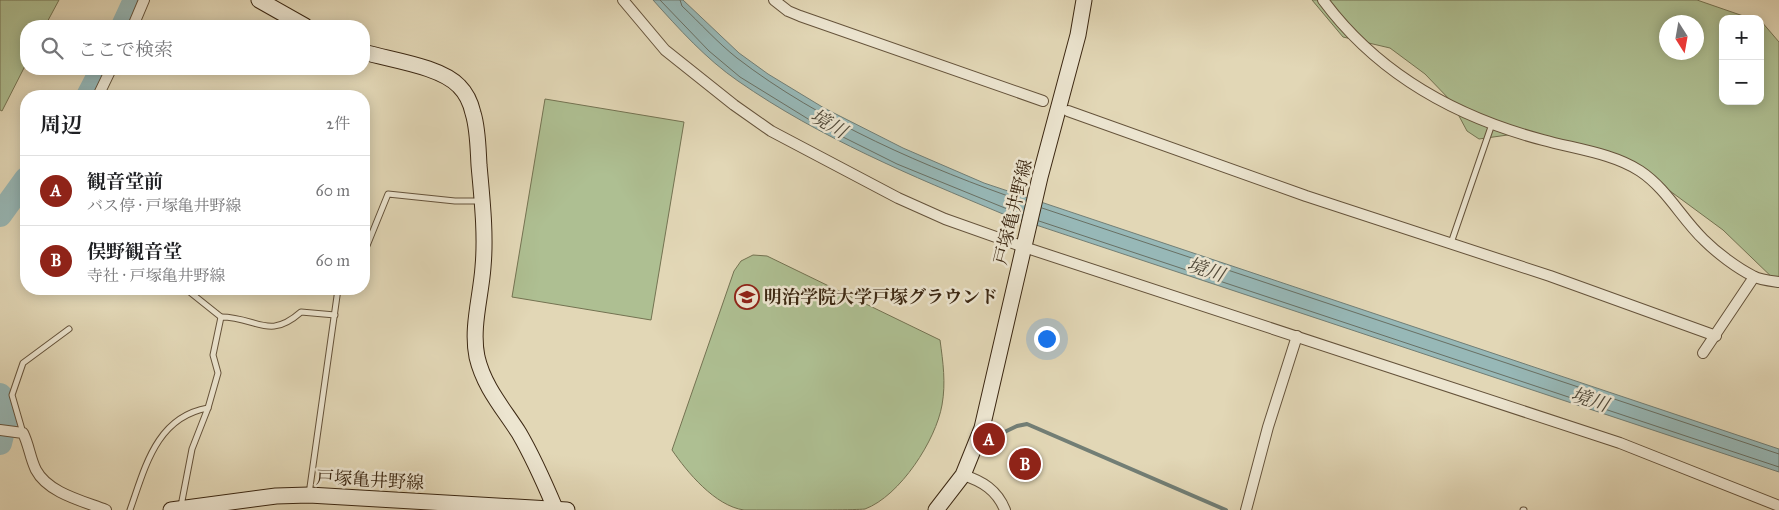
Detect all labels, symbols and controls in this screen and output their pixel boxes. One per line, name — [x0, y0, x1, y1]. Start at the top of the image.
north arrow — [1659, 15, 1704, 60]
map controls — [1719, 15, 1764, 105]
button: + — [1719, 15, 1764, 60]
search box — [20, 20, 370, 75]
icon: search — [38, 34, 66, 62]
text: ここで検索 — [78, 38, 173, 61]
button: − — [1719, 60, 1764, 105]
water label: 境川 — [807, 104, 853, 144]
text: 周辺 — [40, 112, 82, 138]
text: 2件 — [326, 114, 350, 133]
street label: 戸塚亀井野線 — [989, 157, 1037, 267]
text: 観音堂前 — [87, 170, 163, 193]
text: A — [51, 181, 61, 200]
text: 60 m — [316, 181, 350, 200]
text: バス停 · 戸塚亀井野線 — [87, 196, 241, 215]
text: 俣野観音堂 — [87, 240, 182, 263]
text: B — [51, 251, 61, 270]
text: 60 m — [316, 251, 350, 270]
water label: 境川 — [1184, 252, 1229, 287]
text: 寺社 · 戸塚亀井野線 — [87, 266, 225, 285]
school or university icon: 明治学院大学戸塚グラウンド — [734, 284, 760, 310]
place label: 明治学院大学戸塚グラウンド — [764, 286, 998, 308]
your location — [1034, 326, 1060, 352]
water label: 境川 — [1568, 382, 1613, 417]
pin: A — [973, 420, 1005, 458]
pin: B — [1009, 445, 1041, 483]
street label: 戸塚亀井野線 — [315, 466, 425, 494]

